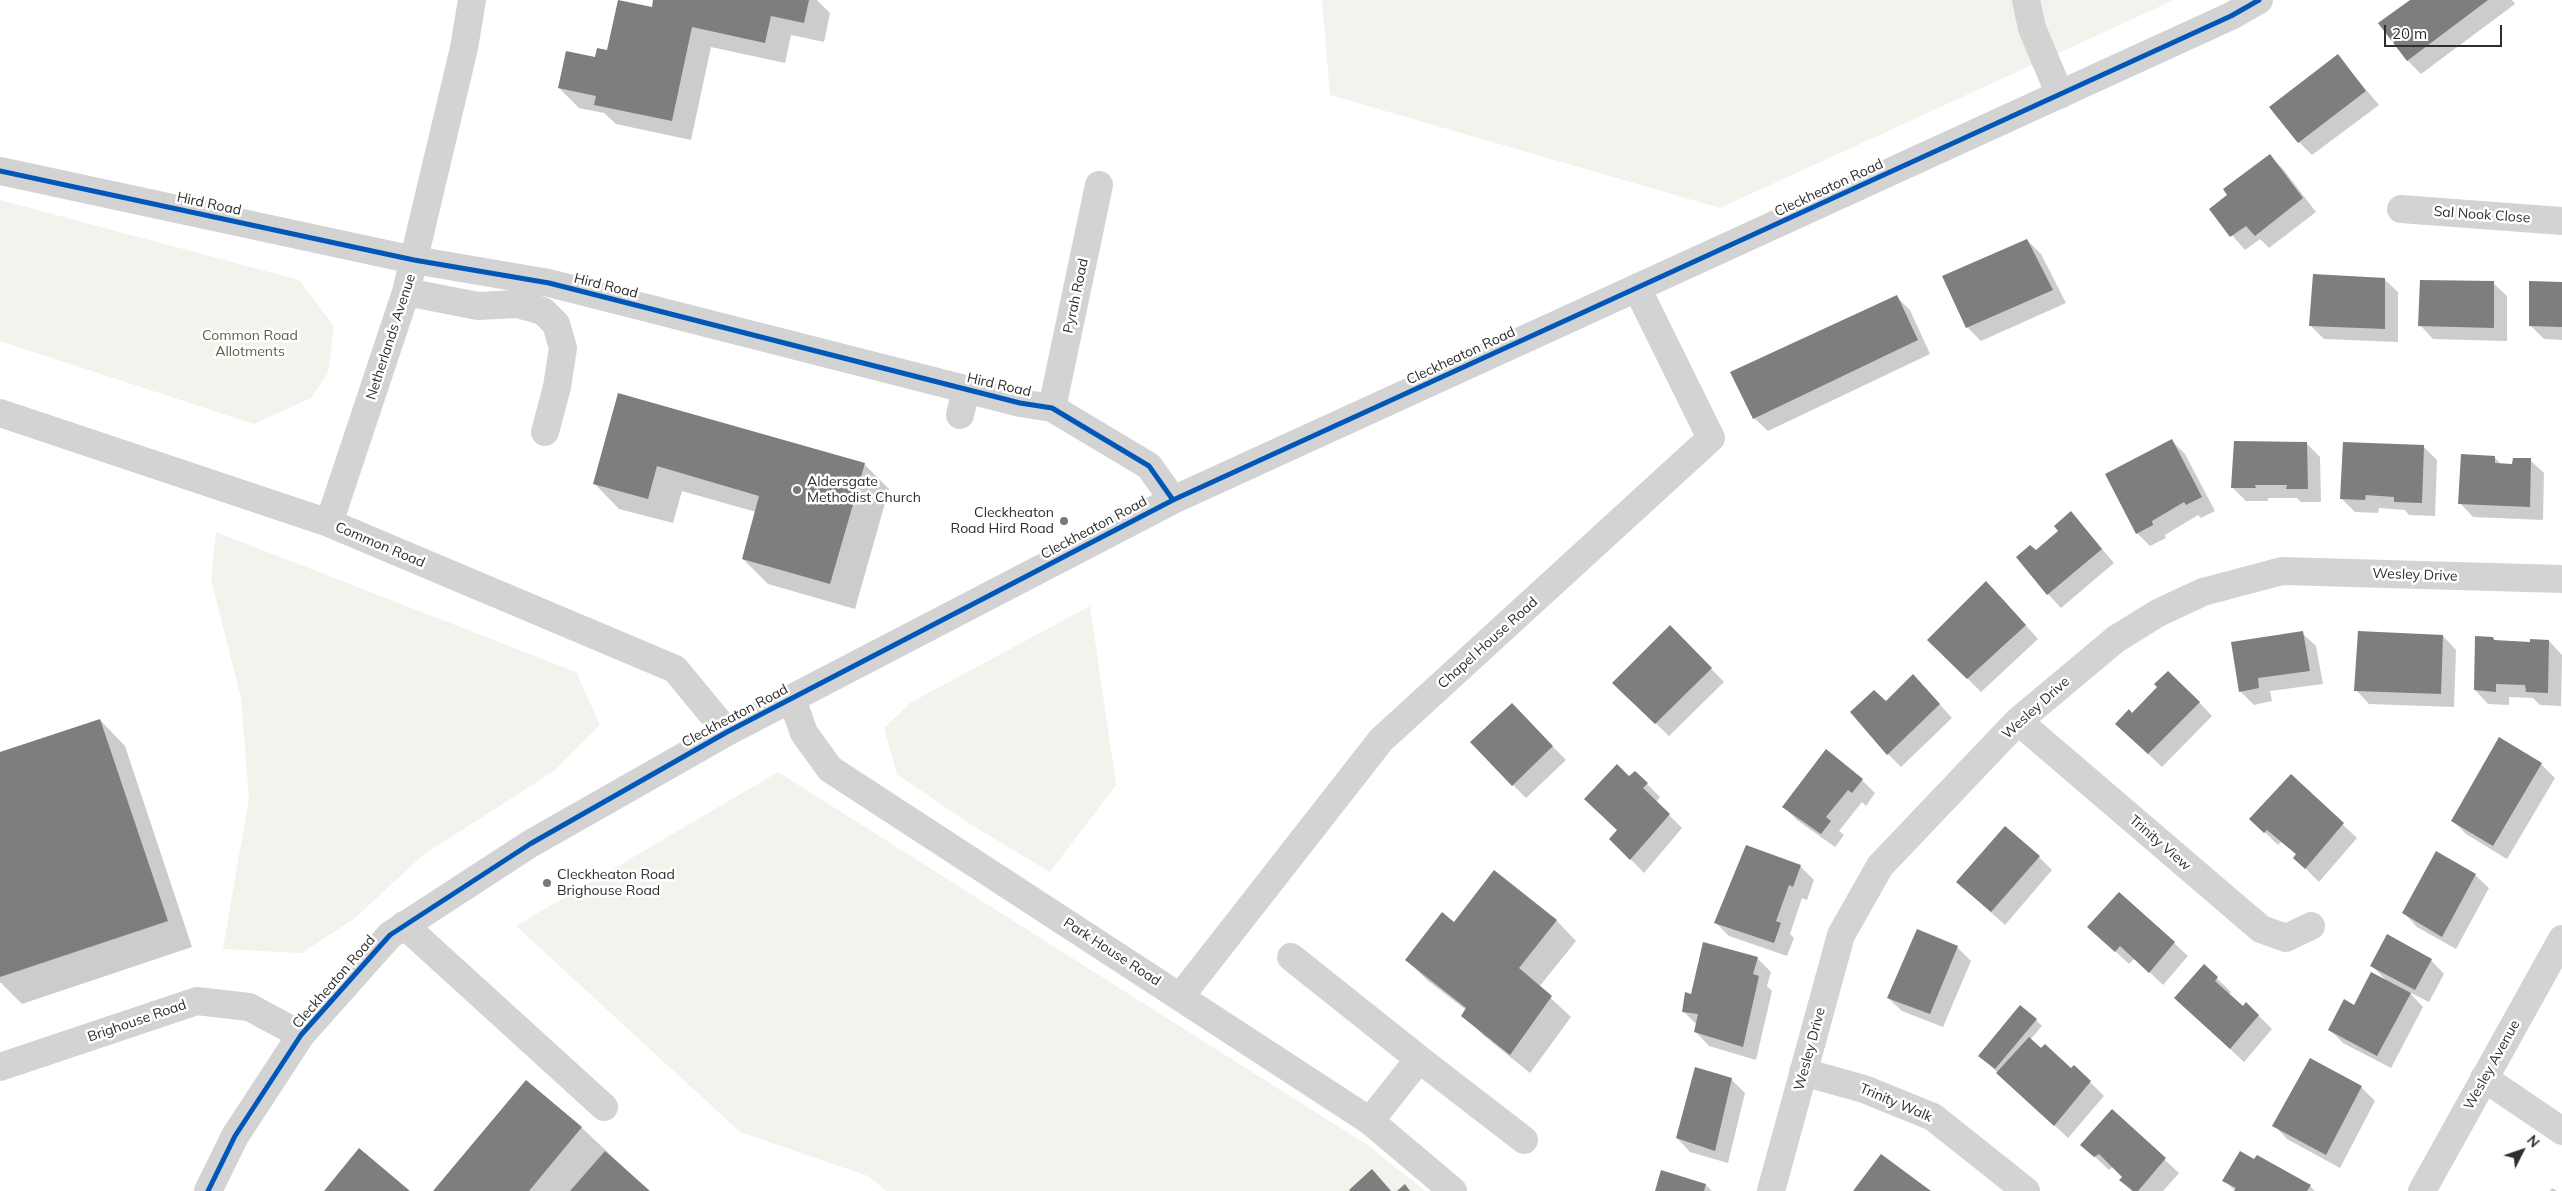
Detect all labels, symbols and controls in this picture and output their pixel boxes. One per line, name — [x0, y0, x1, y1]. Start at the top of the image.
scale bar — [2387, 15, 2504, 47]
text: 20 m — [2392, 24, 2427, 43]
street label: Cleckheaton Road — [1772, 155, 1886, 221]
street label: Hird Road — [175, 189, 243, 219]
street label: Sal Nook Close — [2433, 203, 2531, 227]
street label: Pyrah Road — [1060, 257, 1092, 335]
street label: Hird Road — [572, 270, 640, 302]
street label: Netherlands Avenue — [363, 272, 419, 402]
street label: Cleckheaton Road — [1404, 323, 1518, 389]
park label: Common Road Allotments — [202, 328, 298, 361]
street label: Hird Road — [965, 369, 1033, 401]
place label: Aldersgate Methodist Church — [807, 474, 921, 507]
marker: Aldersgate Methodist Church — [791, 484, 803, 496]
street label: Cleckheaton Road — [1038, 493, 1150, 563]
place label: Cleckheaton Road Hird Road — [951, 505, 1054, 538]
marker: Cleckheaton Road Hird Road — [1058, 515, 1070, 527]
street label: Common Road — [333, 519, 427, 571]
street label: Wesley Drive — [2372, 565, 2458, 585]
street label: Chapel House Road — [1435, 594, 1541, 692]
street label: Wesley Drive — [1999, 673, 2073, 743]
street label: Cleckheaton Road — [679, 681, 791, 751]
street label: Trinity View — [2126, 812, 2194, 874]
place label: Cleckheaton Road Brighouse Road — [557, 867, 675, 900]
marker: Cleckheaton Road Brighouse Road — [541, 877, 553, 889]
street label: Park House Road — [1060, 914, 1164, 990]
street label: Cleckheaton Road — [289, 932, 379, 1032]
street label: Brighouse Road — [85, 996, 189, 1046]
street label: Wesley Drive — [1791, 1006, 1829, 1092]
street label: Wesley Avenue — [2460, 1017, 2524, 1113]
street label: Trinity Walk — [1857, 1080, 1935, 1126]
north arrow — [2497, 1126, 2547, 1176]
text: N — [2523, 1131, 2544, 1151]

